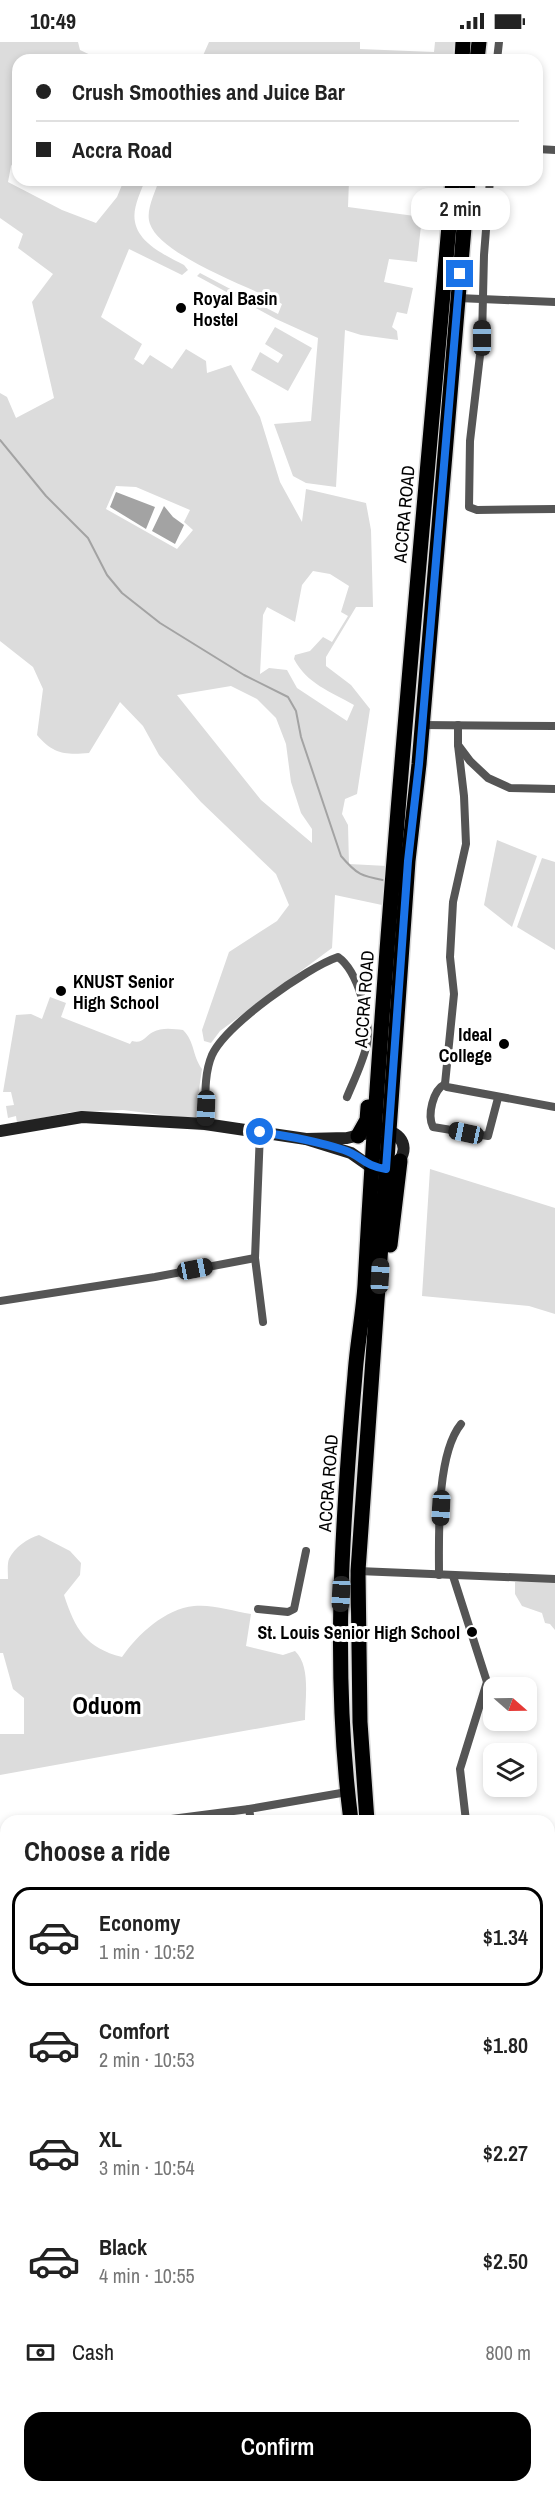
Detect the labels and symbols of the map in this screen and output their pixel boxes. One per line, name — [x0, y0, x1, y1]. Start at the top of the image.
callout: 2 min — [410, 187, 510, 229]
route end — [446, 260, 473, 287]
place label: Royal Basin Hostel — [193, 286, 278, 332]
marker: Royal Basin Hostel — [174, 301, 188, 315]
car — [473, 320, 491, 356]
street label: ACCRA ROAD — [387, 464, 421, 565]
street label: ACCRA ROAD — [348, 949, 380, 1050]
place label: KNUST Senior High School — [73, 969, 174, 1015]
marker: KNUST Senior High School — [54, 984, 68, 998]
place label: Ideal College — [439, 1022, 492, 1068]
marker: Ideal College — [497, 1037, 511, 1051]
car — [196, 1090, 216, 1126]
route start — [246, 1118, 273, 1145]
car — [447, 1120, 485, 1146]
car — [176, 1257, 214, 1281]
car — [370, 1258, 390, 1294]
street label: ACCRA ROAD — [312, 1433, 344, 1534]
car — [431, 1490, 451, 1526]
car — [331, 1576, 351, 1612]
place label: St. Louis Senior High School — [257, 1620, 460, 1645]
marker: St. Louis Senior High School — [465, 1625, 479, 1639]
north arrow — [483, 1677, 537, 1731]
district label: Oduom — [73, 1689, 141, 1721]

